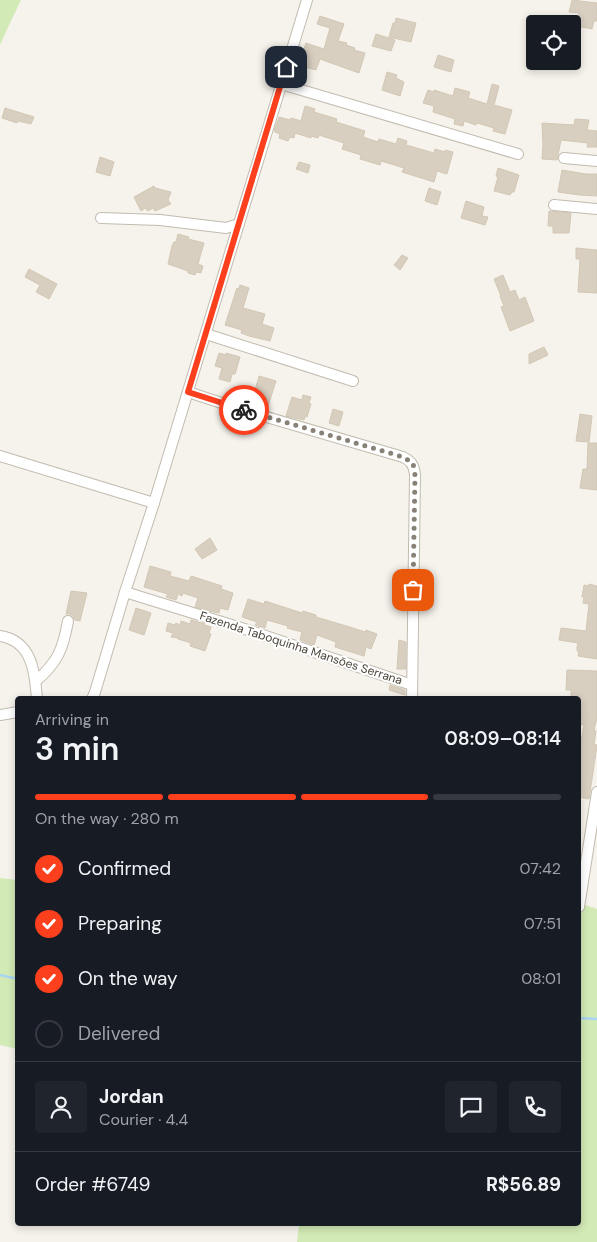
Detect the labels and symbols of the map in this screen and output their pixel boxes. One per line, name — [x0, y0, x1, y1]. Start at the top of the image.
pin — [265, 46, 307, 88]
courier — [219, 385, 269, 435]
pin — [392, 569, 434, 611]
street label: Fazenda Taboquinha Mansões Serrana — [198, 608, 404, 688]

